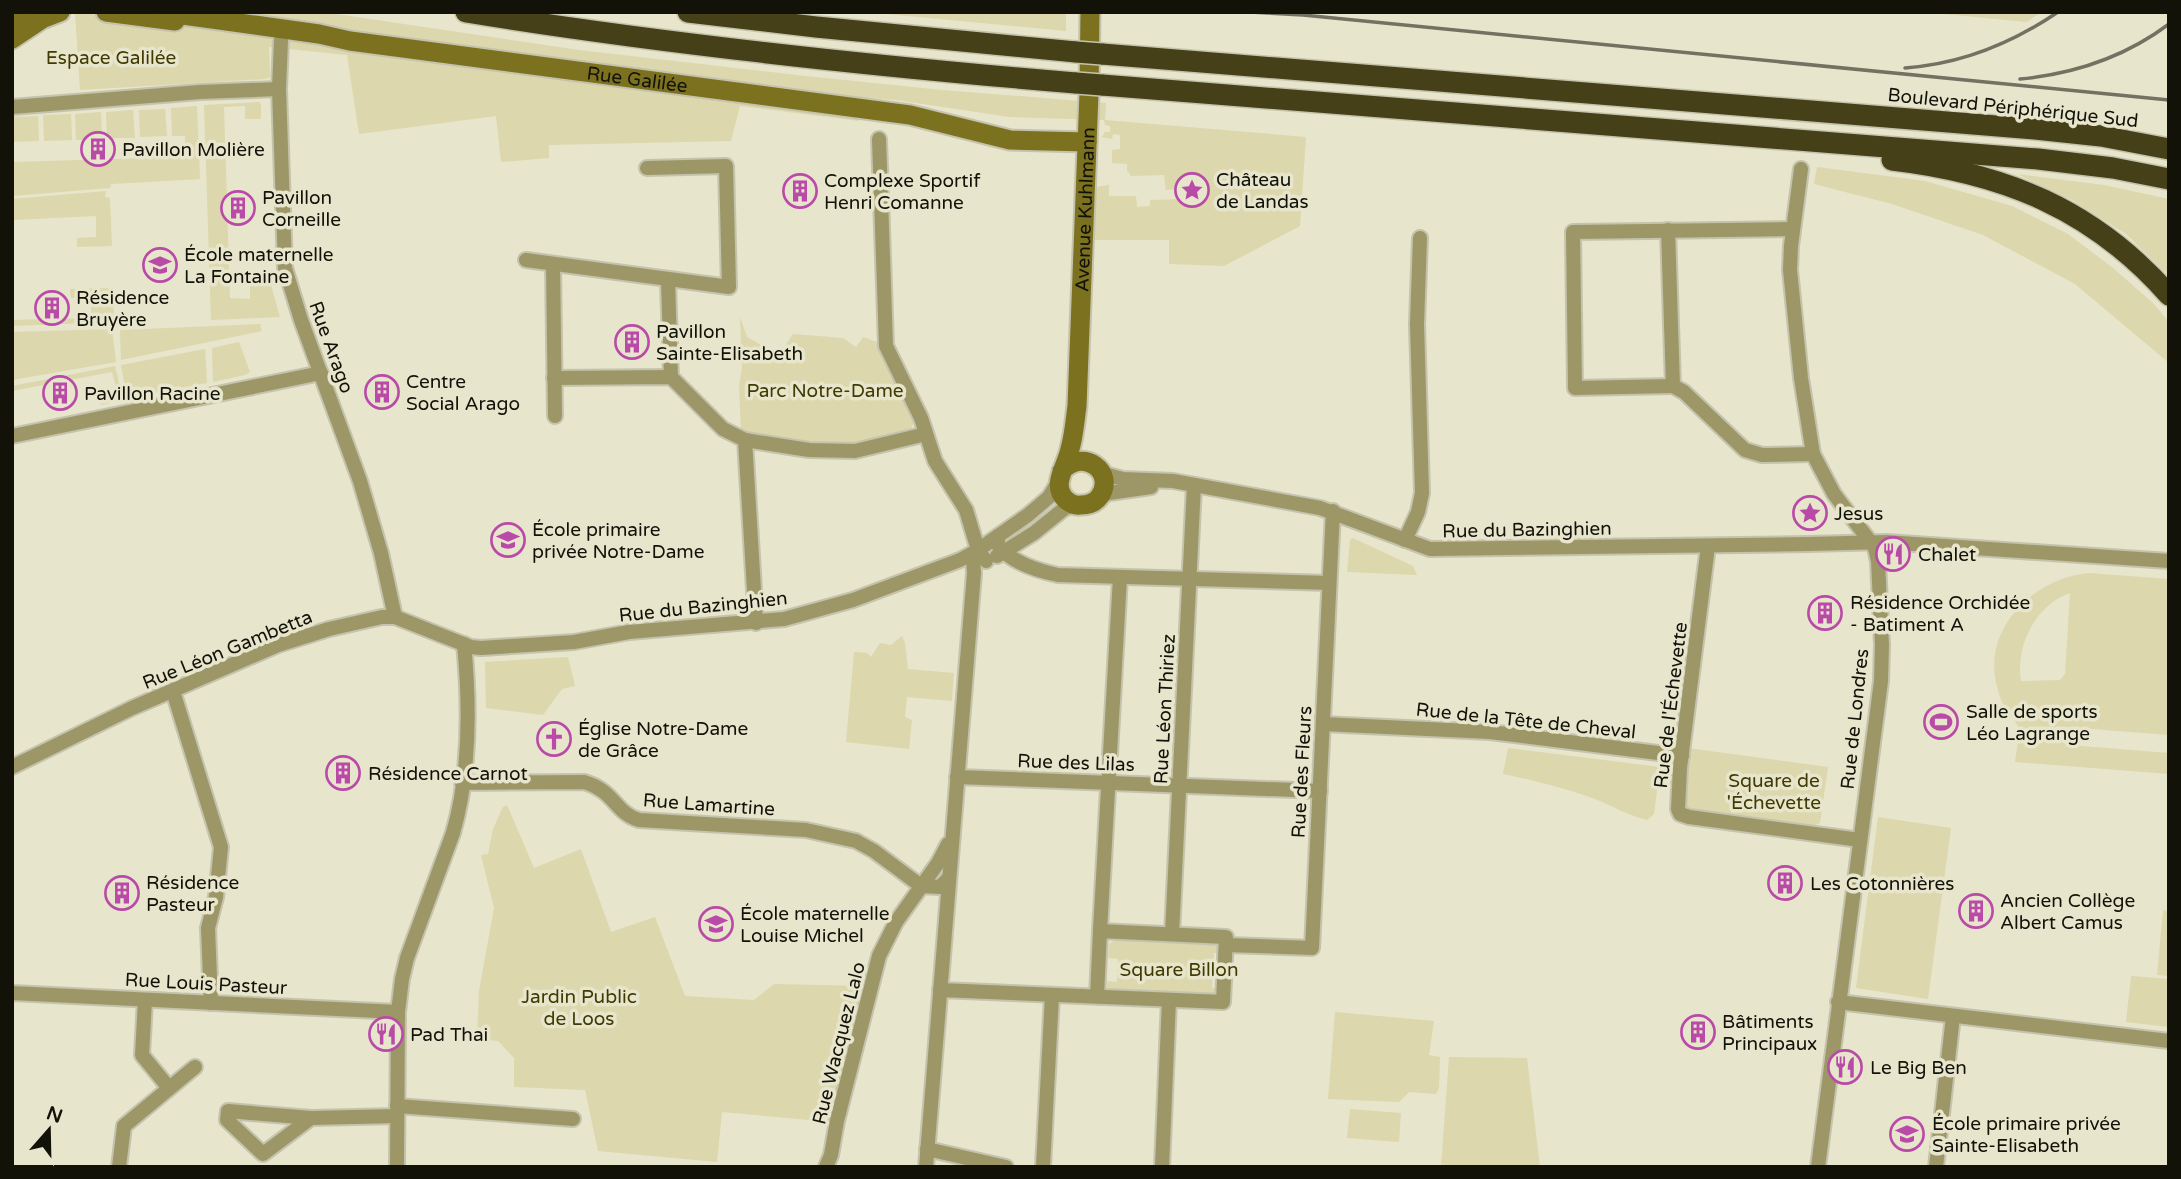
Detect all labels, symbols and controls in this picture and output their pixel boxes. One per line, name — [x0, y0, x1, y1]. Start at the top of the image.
park label: Espace Galilée — [46, 47, 176, 69]
street label: Rue Galilée — [585, 62, 689, 98]
street label: Boulevard Périphérique Sud — [1886, 84, 2139, 132]
street label: Avenue Kuhlmann — [1071, 127, 1100, 292]
building icon: Pavillon Molière — [79, 130, 117, 168]
place label: Pavillon Molière — [122, 139, 265, 161]
place label: Château de Landas — [1216, 169, 1309, 213]
place label: Complexe Sportif Henri Comanne — [824, 170, 981, 214]
place icon: Château de Landas — [1173, 171, 1211, 209]
building icon: Complexe Sportif Henri Comanne — [781, 172, 819, 210]
place label: Pavillon Corneille — [262, 187, 341, 231]
building icon: Pavillon Corneille — [219, 189, 257, 227]
place label: École maternelle La Fontaine — [184, 244, 333, 288]
school or university icon: École maternelle La Fontaine — [141, 246, 179, 284]
place label: Résidence Bruyère — [76, 287, 169, 331]
building icon: Résidence Bruyère — [33, 289, 71, 327]
street label: Rue Arago — [304, 298, 358, 396]
place label: Pavillon Sainte-Elisabeth — [656, 321, 803, 365]
building icon: Pavillon Sainte-Elisabeth — [613, 323, 651, 361]
place label: Centre Social Arago — [406, 371, 520, 415]
building icon: Centre Social Arago — [363, 373, 401, 411]
building icon: Pavillon Racine — [41, 374, 79, 412]
park label: Parc Notre-Dame — [746, 380, 904, 402]
place label: Pavillon Racine — [84, 383, 221, 405]
place icon: Jesus — [1791, 494, 1829, 532]
place label: Jesus — [1834, 503, 1883, 525]
street label: Rue du Bazinghien — [1442, 518, 1612, 542]
place label: École primaire privée Notre-Dame — [532, 519, 705, 563]
school or university icon: École primaire privée Notre-Dame — [489, 521, 527, 559]
restaurant icon: Chalet — [1874, 535, 1912, 573]
place label: Chalet — [1918, 544, 1976, 566]
street label: Rue du Bazinghien — [618, 587, 789, 627]
place label: Résidence Orchidée - Batiment A — [1850, 592, 2030, 636]
building icon: Résidence Orchidée - Batiment A — [1806, 594, 1844, 632]
street label: Rue Léon Gambetta — [139, 606, 315, 694]
street label: Rue de l'Échevette — [1650, 621, 1692, 790]
street label: Rue Léon Thiriez — [1150, 633, 1180, 785]
street label: Rue de Londres — [1837, 648, 1873, 791]
street label: Rue de la Tête de Cheval — [1415, 698, 1637, 743]
place label: Salle de sports Léo Lagrange — [1966, 701, 2098, 745]
sports icon: Salle de sports Léo Lagrange — [1922, 703, 1960, 741]
street label: Rue des Fleurs — [1288, 705, 1316, 839]
place label: Église Notre-Dame de Grâce — [578, 718, 748, 762]
church icon: Église Notre-Dame de Grâce — [535, 720, 573, 758]
street label: Rue des Lilas — [1017, 750, 1135, 776]
building icon: Résidence Carnot — [324, 754, 362, 792]
place label: Résidence Carnot — [368, 763, 528, 785]
park label: Square de 'Échevette — [1727, 770, 1821, 814]
street label: Rue Lamartine — [642, 789, 776, 821]
building icon: Les Cotonnières — [1766, 864, 1804, 902]
place label: Résidence Pasteur — [146, 872, 239, 916]
place label: Les Cotonnières — [1810, 873, 1954, 895]
building icon: Résidence Pasteur — [103, 874, 141, 912]
place label: Ancien Collège Albert Camus — [2000, 890, 2135, 934]
building icon: Ancien Collège Albert Camus — [1957, 892, 1995, 930]
place label: École maternelle Louise Michel — [740, 903, 889, 947]
school or university icon: École maternelle Louise Michel — [697, 905, 735, 943]
park label: Square Billon — [1120, 959, 1238, 981]
street label: Rue Wacquez Lalo — [808, 960, 870, 1127]
street label: Rue Louis Pasteur — [124, 969, 288, 999]
park label: Jardin Public de Loos — [521, 986, 637, 1030]
place label: Bâtiments Principaux — [1722, 1011, 1817, 1055]
building icon: Bâtiments Principaux — [1679, 1013, 1717, 1051]
restaurant icon: Pad Thai — [367, 1015, 405, 1053]
place label: Pad Thai — [410, 1024, 488, 1046]
restaurant icon: Le Big Ben — [1826, 1048, 1864, 1086]
place label: Le Big Ben — [1870, 1057, 1967, 1079]
north arrow — [14, 1095, 84, 1165]
text: N — [44, 1102, 65, 1128]
place label: École primaire privée Sainte-Elisabeth — [1932, 1113, 2121, 1157]
school or university icon: École primaire privée Sainte-Elisabeth — [1888, 1115, 1926, 1153]

